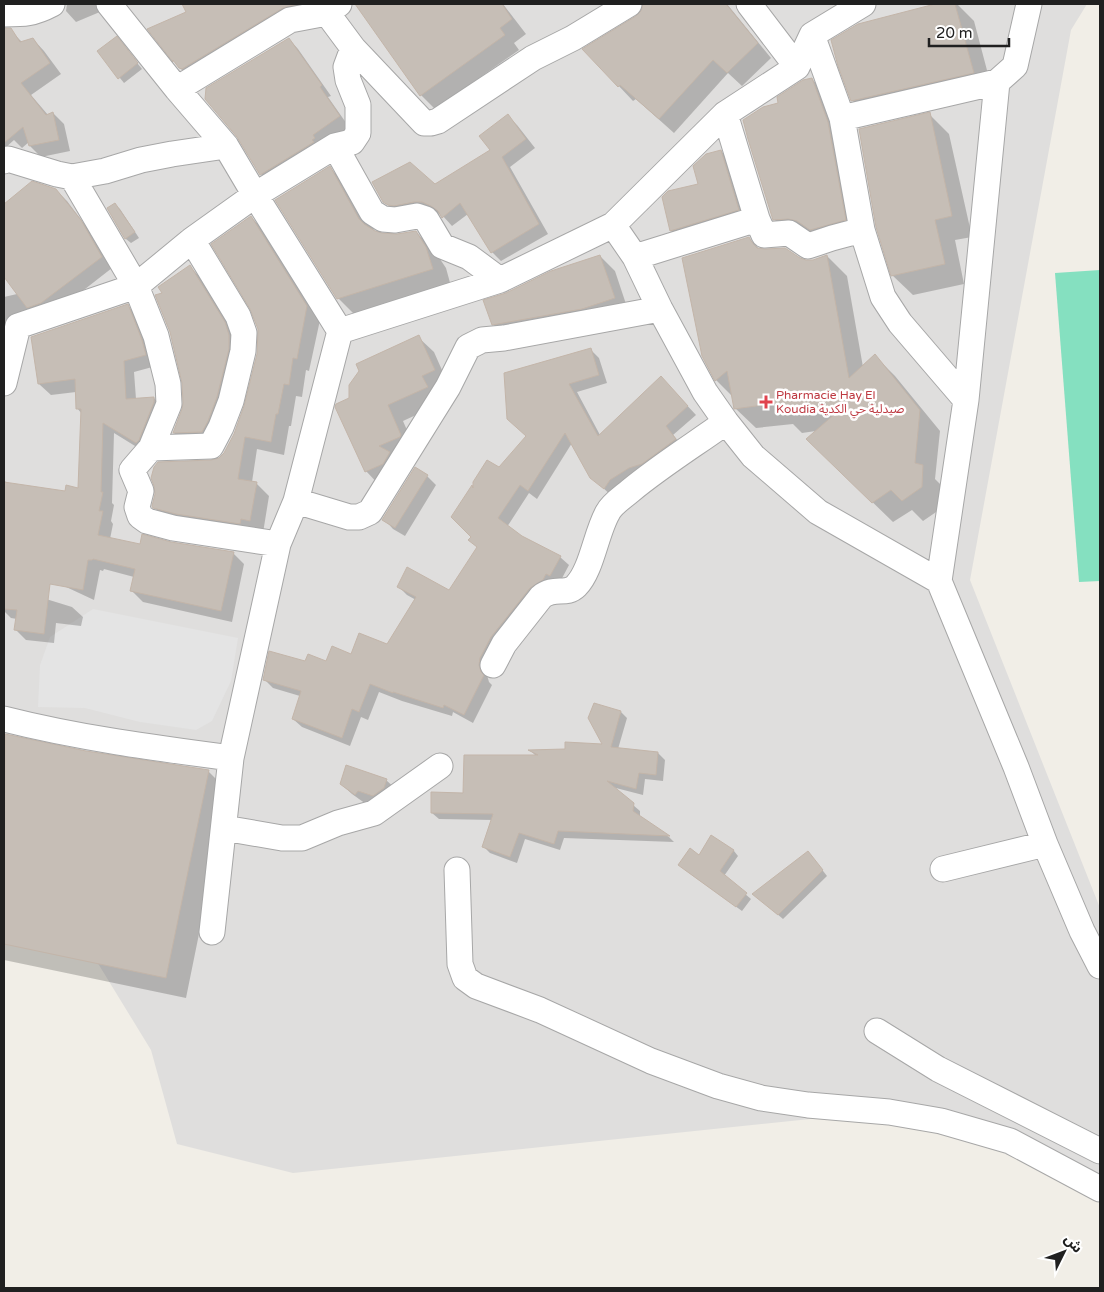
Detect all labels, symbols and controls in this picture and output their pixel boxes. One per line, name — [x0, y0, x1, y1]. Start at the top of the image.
scale bar — [929, 15, 1009, 47]
text: 20 m — [936, 24, 973, 42]
place label: Pharmacie Hay El Koudia صيدلية حي الكدية — [776, 388, 904, 419]
marker: Pharmacie Hay El Koudia صيدلية حي الكدية — [760, 396, 772, 408]
north arrow — [1039, 1227, 1089, 1277]
text: ش — [1061, 1231, 1086, 1256]

